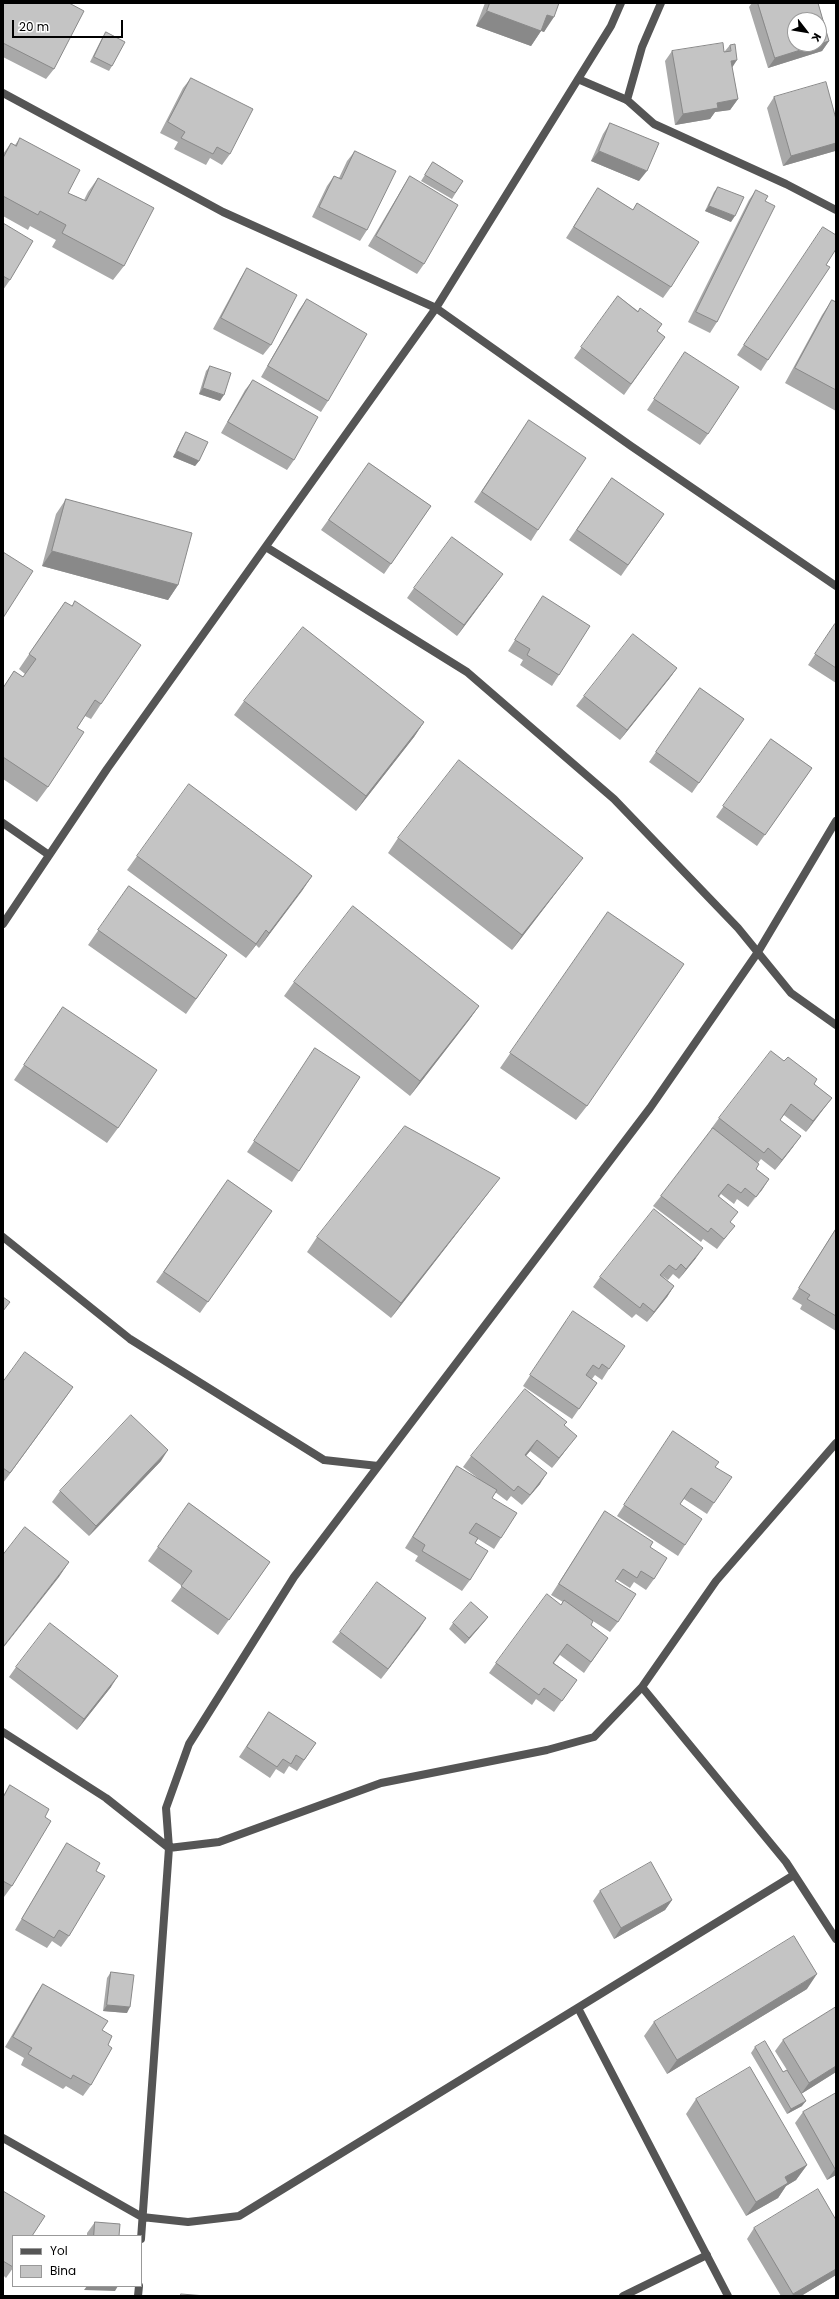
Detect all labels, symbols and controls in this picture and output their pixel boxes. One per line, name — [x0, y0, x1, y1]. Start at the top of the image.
scale bar — [14, 12, 125, 38]
north arrow — [787, 12, 827, 52]
text: 20 m — [19, 18, 49, 35]
text: K — [808, 30, 825, 45]
legend — [12, 2235, 142, 2287]
text: Yol — [50, 2242, 68, 2259]
text: Bina — [50, 2262, 76, 2279]

